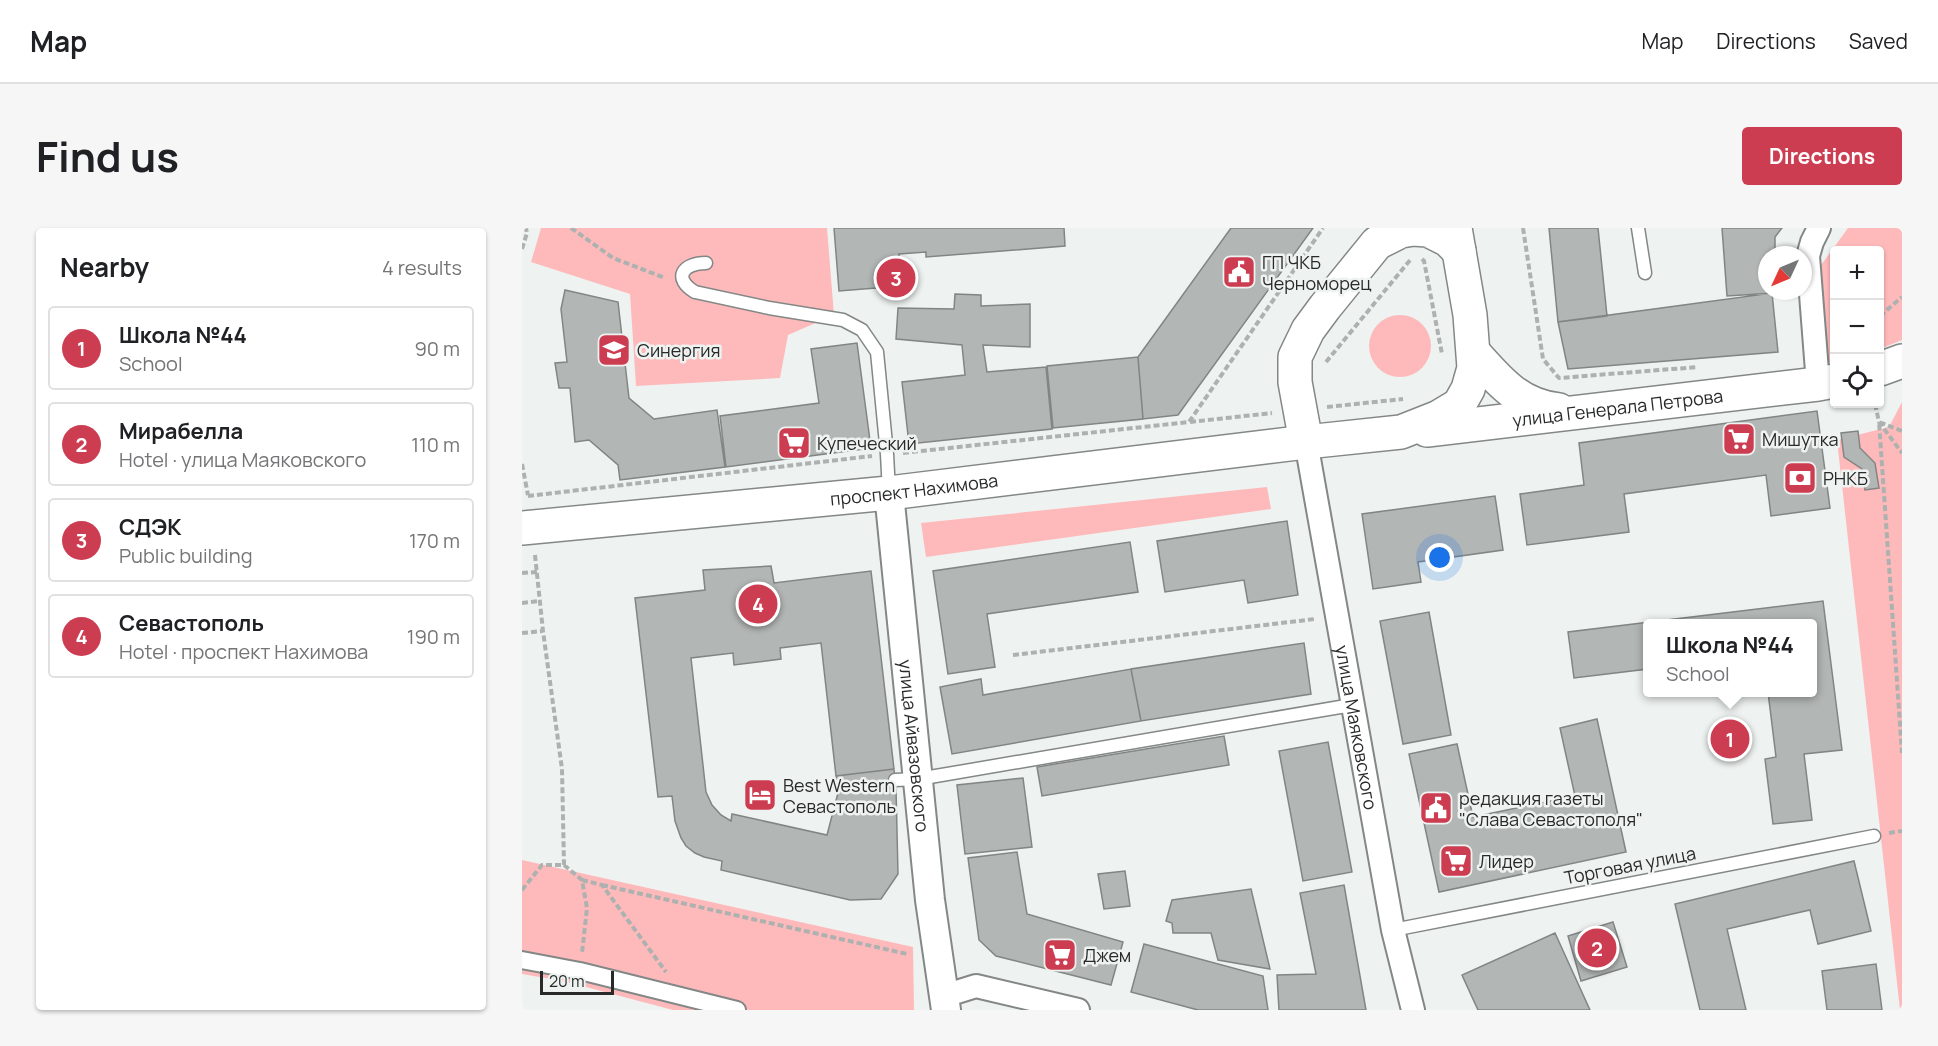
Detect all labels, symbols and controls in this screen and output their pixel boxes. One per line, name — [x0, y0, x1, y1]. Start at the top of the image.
text: Map — [30, 22, 87, 60]
text: Map — [1642, 27, 1683, 55]
text: Directions — [1716, 27, 1816, 55]
text: Saved — [1849, 27, 1908, 55]
text: Find us — [36, 127, 179, 185]
button: Directions — [1742, 127, 1902, 185]
north arrow — [1758, 246, 1812, 300]
map controls — [1830, 246, 1884, 408]
button: + — [1830, 246, 1884, 300]
text: Nearby — [60, 249, 149, 285]
place label: ГП ЧКБ Черноморец — [1262, 250, 1372, 295]
text: 4 results — [382, 254, 462, 281]
public building icon: ГП ЧКБ Черноморец — [1221, 254, 1257, 290]
pin: 3 — [876, 256, 916, 300]
button: − — [1830, 300, 1884, 354]
text: Школа №44 — [119, 320, 247, 350]
school or university icon: Синергия — [596, 332, 632, 368]
text: 1 — [77, 335, 86, 362]
text: 90 m — [414, 335, 460, 362]
place label: Синергия — [637, 338, 721, 362]
text: School — [119, 350, 183, 377]
button: locate — [1830, 354, 1884, 408]
street label: улица Генерала Петрова — [1511, 383, 1724, 432]
text: Мирабелла — [119, 416, 243, 446]
supermarket icon: Мишутка — [1721, 421, 1757, 457]
supermarket icon: Купеческий — [776, 425, 812, 461]
place label: Мишутка — [1762, 427, 1839, 451]
text: 2 — [76, 431, 87, 458]
text: 110 m — [411, 431, 460, 458]
place label: Купеческий — [817, 431, 917, 455]
text: Hotel · улица Маяковского — [119, 446, 366, 473]
bank icon: РНКБ — [1782, 460, 1818, 496]
place label: РНКБ — [1823, 466, 1868, 490]
street label: проспект Нахимова — [829, 468, 999, 511]
text: СДЭК — [119, 512, 181, 542]
text: 3 — [76, 527, 87, 554]
text: 170 m — [409, 527, 460, 554]
text: Public building — [119, 542, 253, 569]
your location — [1425, 543, 1454, 572]
pin: 4 — [738, 582, 778, 626]
text: Севастополь — [119, 608, 264, 638]
popup — [1643, 619, 1817, 697]
text: 4 — [75, 623, 88, 650]
text: 190 m — [407, 623, 460, 650]
text: Школа №44 — [1666, 630, 1794, 660]
text: Hotel · проспект Нахимова — [119, 638, 368, 665]
street label: улица Маяковского — [1330, 643, 1383, 812]
street label: улица Айвазовского — [894, 658, 935, 833]
text: School — [1666, 660, 1730, 687]
pin: 1 — [1710, 716, 1750, 762]
place label: Best Western Севастополь — [783, 773, 896, 818]
hotel icon: Best Western Севастополь — [742, 777, 778, 813]
place label: редакция газеты "Слава Севастополя" — [1459, 786, 1643, 831]
public building icon: редакция газеты "Слава Севастополя" — [1418, 790, 1454, 826]
street label: Торговая улица — [1562, 840, 1698, 890]
supermarket icon: Лидер — [1438, 843, 1474, 879]
place label: Лидер — [1479, 849, 1534, 873]
pin: 2 — [1578, 926, 1616, 970]
supermarket icon: Джем — [1042, 937, 1078, 973]
place label: Джем — [1083, 943, 1131, 967]
scale bar — [540, 968, 614, 996]
text: 20 m — [549, 970, 585, 992]

